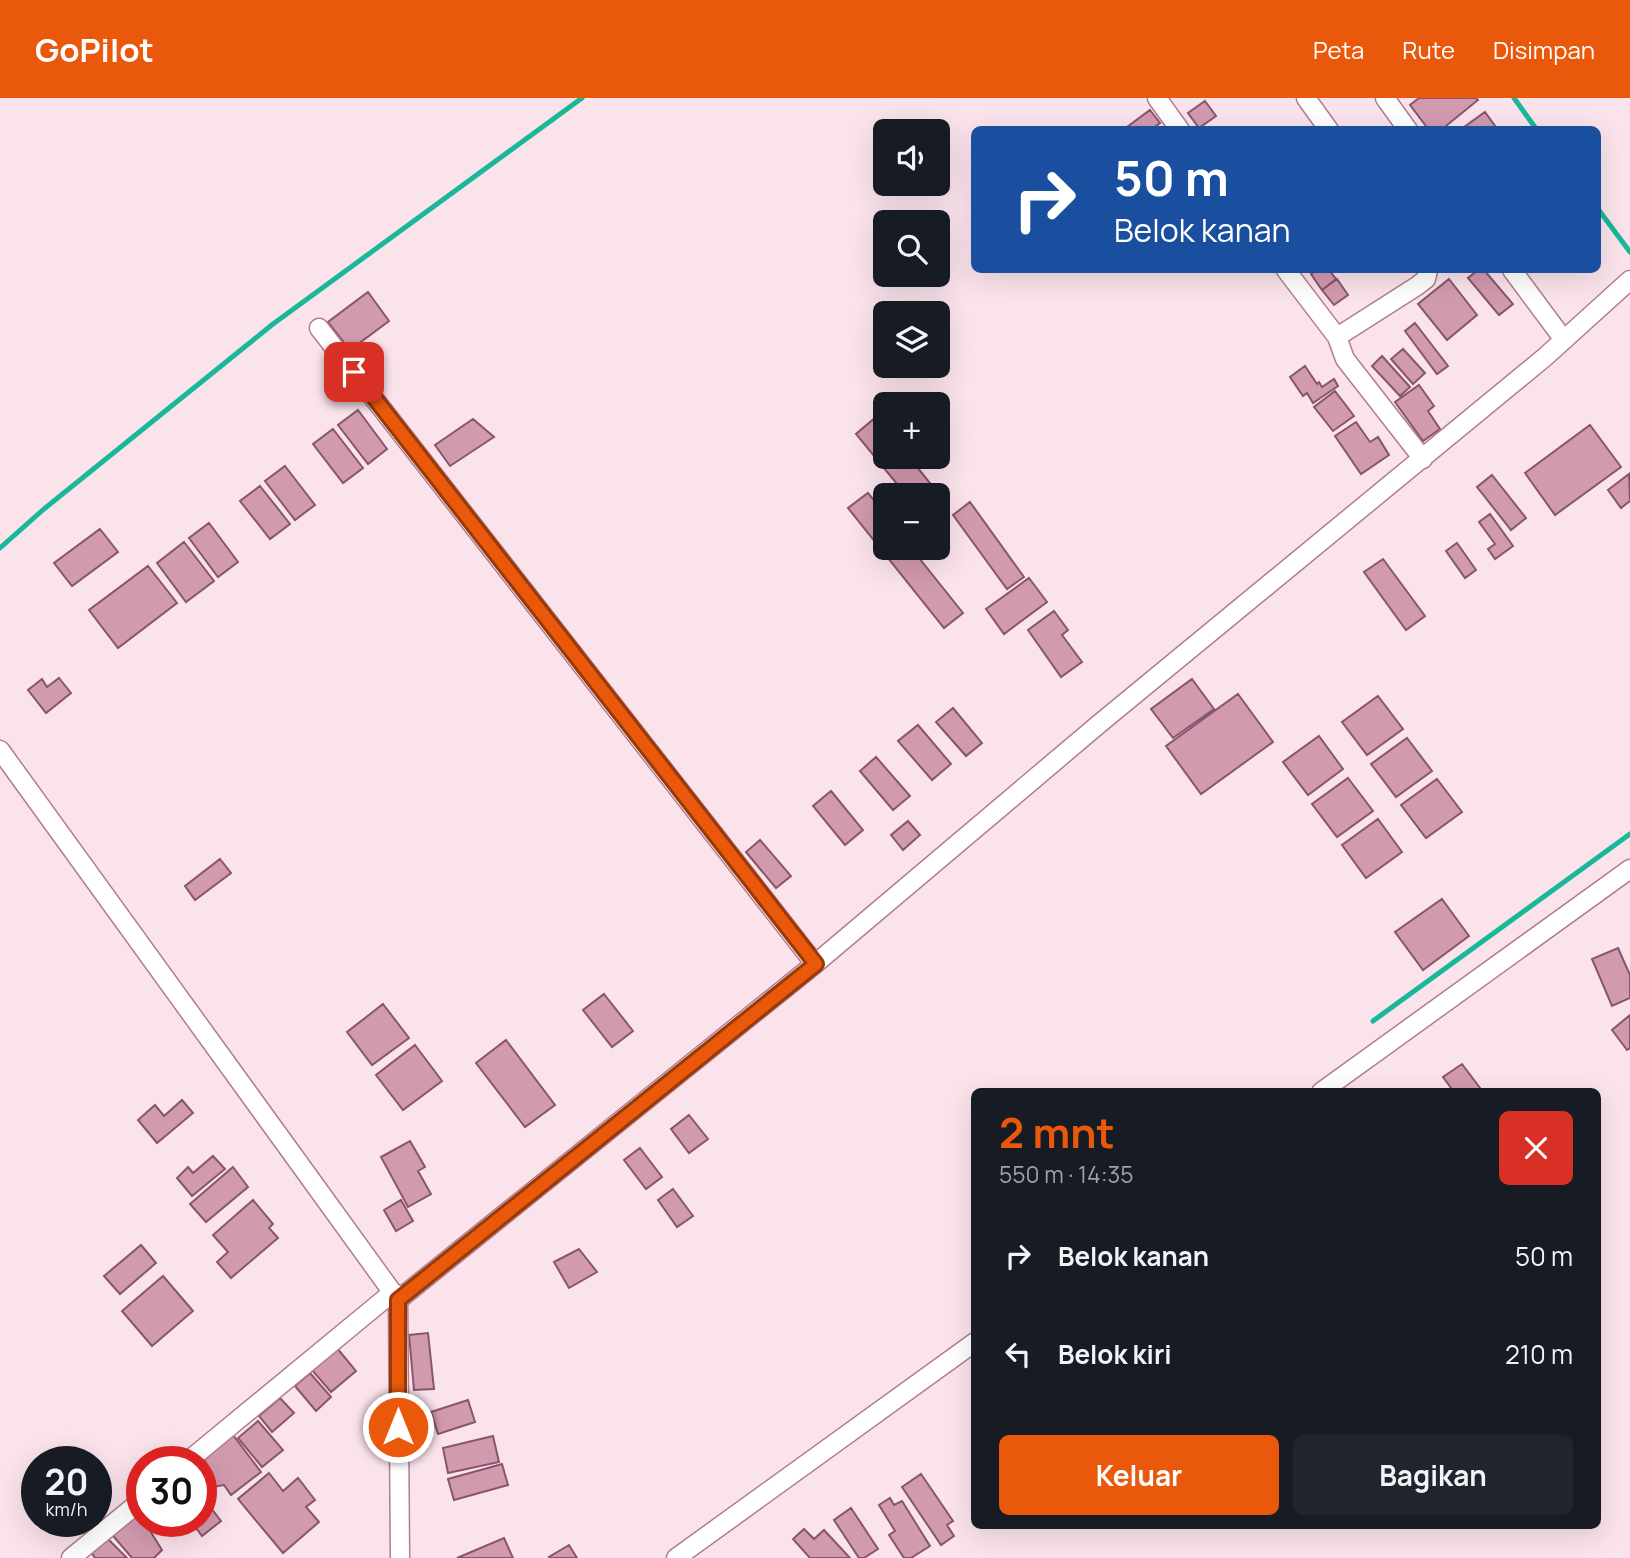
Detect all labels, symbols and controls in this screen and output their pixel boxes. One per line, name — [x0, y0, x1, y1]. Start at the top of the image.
text: GoPilot — [35, 27, 154, 72]
text: Peta — [1313, 33, 1364, 66]
text: Rute — [1402, 33, 1455, 66]
text: Disimpan — [1493, 33, 1595, 66]
map controls — [873, 119, 950, 560]
button: sound — [873, 119, 950, 196]
text: 50 m — [1114, 144, 1229, 211]
icon: right — [999, 154, 1090, 245]
text: Belok kanan — [1114, 208, 1290, 252]
button: search — [873, 210, 950, 287]
button: layers — [873, 301, 950, 378]
pin — [324, 342, 384, 402]
icon: arrive — [335, 353, 373, 391]
button: + — [873, 392, 950, 469]
button: − — [873, 483, 950, 560]
text: 2 mnt — [999, 1103, 1115, 1161]
button: close — [1499, 1111, 1573, 1185]
text: 550 m · 14:35 — [999, 1158, 1134, 1190]
icon: right — [999, 1237, 1037, 1275]
text: Belok kanan — [1058, 1238, 1209, 1274]
text: 50 m — [1515, 1238, 1573, 1274]
icon: left — [999, 1335, 1037, 1373]
text: Belok kiri — [1058, 1336, 1172, 1372]
text: 210 m — [1505, 1336, 1573, 1372]
position arrow — [361, 1390, 435, 1464]
button: Keluar — [999, 1435, 1279, 1515]
button: Bagikan — [1293, 1435, 1573, 1515]
speed limit sign: 30 — [126, 1446, 217, 1537]
text: 20 — [45, 1458, 88, 1506]
text: km/h — [46, 1497, 87, 1521]

